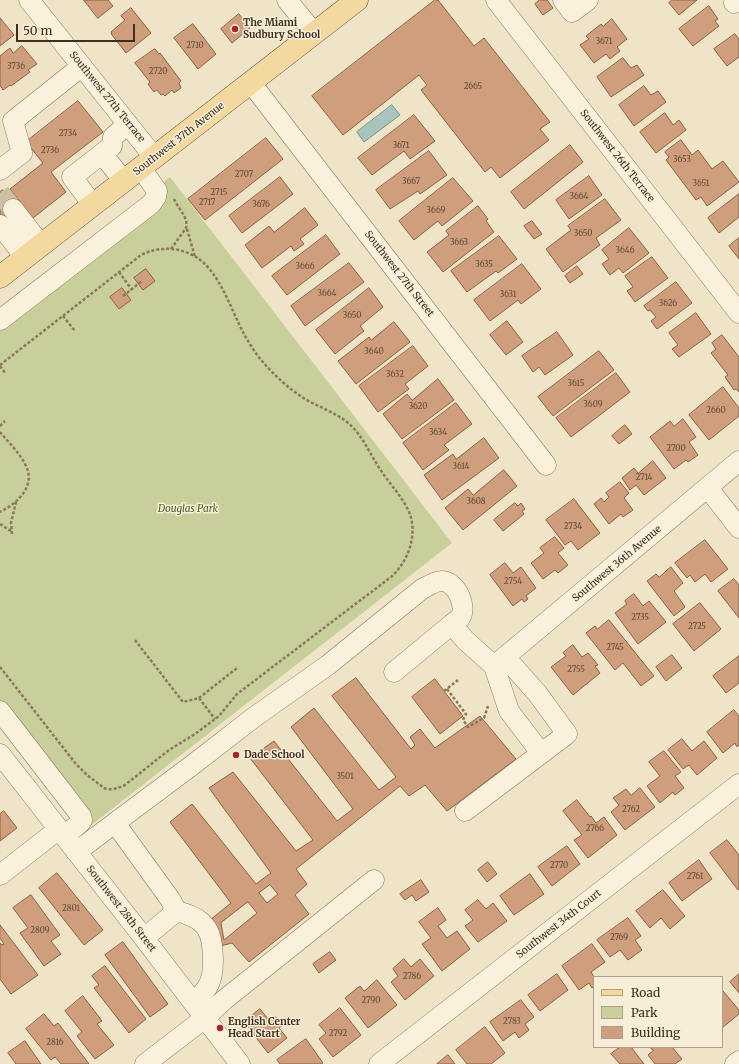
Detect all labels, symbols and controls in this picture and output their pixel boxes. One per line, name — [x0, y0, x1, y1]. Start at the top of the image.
scale bar — [18, 16, 137, 42]
place label: The Miami Sudbury School — [243, 17, 320, 40]
text: 50 m — [23, 23, 52, 38]
marker: The Miami Sudbury School — [230, 24, 240, 34]
house number: 3671 — [596, 37, 612, 47]
house number: 2710 — [186, 41, 204, 51]
street label: Southwest 27th Terrace — [67, 49, 147, 145]
house number: 3736 — [7, 62, 25, 72]
house number: 2720 — [149, 67, 167, 77]
house number: 2665 — [464, 82, 482, 92]
street label: Southwest 37th Avenue — [131, 100, 227, 178]
street label: Southwest 26th Terrace — [577, 107, 657, 205]
house number: 2734 — [59, 129, 77, 139]
house number: 3671 — [393, 141, 409, 151]
house number: 2736 — [41, 146, 59, 156]
house number: 3653 — [673, 155, 691, 165]
house number: 2707 — [235, 170, 253, 180]
house number: 3667 — [402, 177, 420, 187]
house number: 3651 — [693, 179, 709, 189]
house number: 2715 — [211, 188, 227, 198]
house number: 3664 — [569, 192, 589, 202]
house number: 2717 — [199, 198, 215, 208]
house number: 3676 — [252, 200, 270, 210]
house number: 3669 — [427, 206, 445, 216]
street label: Southwest 27th Street — [362, 229, 436, 319]
house number: 3650 — [574, 229, 592, 239]
house number: 3663 — [450, 238, 468, 248]
house number: 3646 — [615, 246, 635, 256]
house number: 3635 — [475, 260, 493, 270]
house number: 3666 — [296, 262, 314, 272]
house number: 3664 — [317, 289, 337, 299]
house number: 3631 — [500, 290, 516, 300]
house number: 3626 — [659, 299, 677, 309]
house number: 3650 — [343, 311, 361, 321]
house number: 3640 — [364, 347, 384, 357]
house number: 3632 — [386, 370, 404, 380]
house number: 3615 — [568, 379, 584, 389]
house number: 3609 — [583, 400, 603, 410]
house number: 3620 — [409, 402, 427, 412]
house number: 2660 — [706, 406, 726, 416]
house number: 3634 — [429, 428, 447, 438]
house number: 2700 — [666, 444, 686, 454]
house number: 3614 — [453, 462, 469, 472]
house number: 2714 — [636, 473, 652, 483]
house number: 3608 — [466, 497, 486, 507]
park label: Douglas Park — [158, 503, 218, 515]
house number: 2734 — [564, 522, 582, 532]
street label: Southwest 36th Avenue — [570, 523, 664, 605]
house number: 2754 — [504, 577, 522, 587]
house number: 2735 — [631, 613, 649, 623]
house number: 2725 — [688, 622, 706, 632]
house number: 2745 — [606, 643, 624, 653]
house number: 2755 — [567, 665, 585, 675]
place label: Dade School — [244, 749, 304, 761]
marker: Dade School — [231, 750, 241, 760]
house number: 3501 — [336, 772, 354, 782]
house number: 2762 — [622, 805, 640, 815]
house number: 2766 — [586, 824, 604, 834]
house number: 2770 — [550, 861, 568, 871]
street label: Southwest 28th Street — [84, 863, 158, 955]
house number: 2761 — [687, 872, 703, 882]
street label: Southwest 34th Court — [514, 887, 604, 961]
house number: 2801 — [62, 904, 80, 914]
house number: 2809 — [30, 926, 50, 936]
house number: 2769 — [610, 933, 628, 943]
house number: 2786 — [403, 972, 421, 982]
legend — [593, 976, 723, 1048]
text: Road — [631, 985, 660, 1000]
house number: 2790 — [362, 996, 380, 1006]
text: Park — [631, 1005, 658, 1020]
place label: English Center Head Start — [228, 1016, 300, 1040]
house number: 2783 — [503, 1017, 521, 1027]
marker: English Center Head Start — [215, 1023, 225, 1033]
text: Building — [631, 1025, 680, 1040]
house number: 2792 — [329, 1029, 347, 1039]
house number: 2816 — [46, 1038, 64, 1048]

